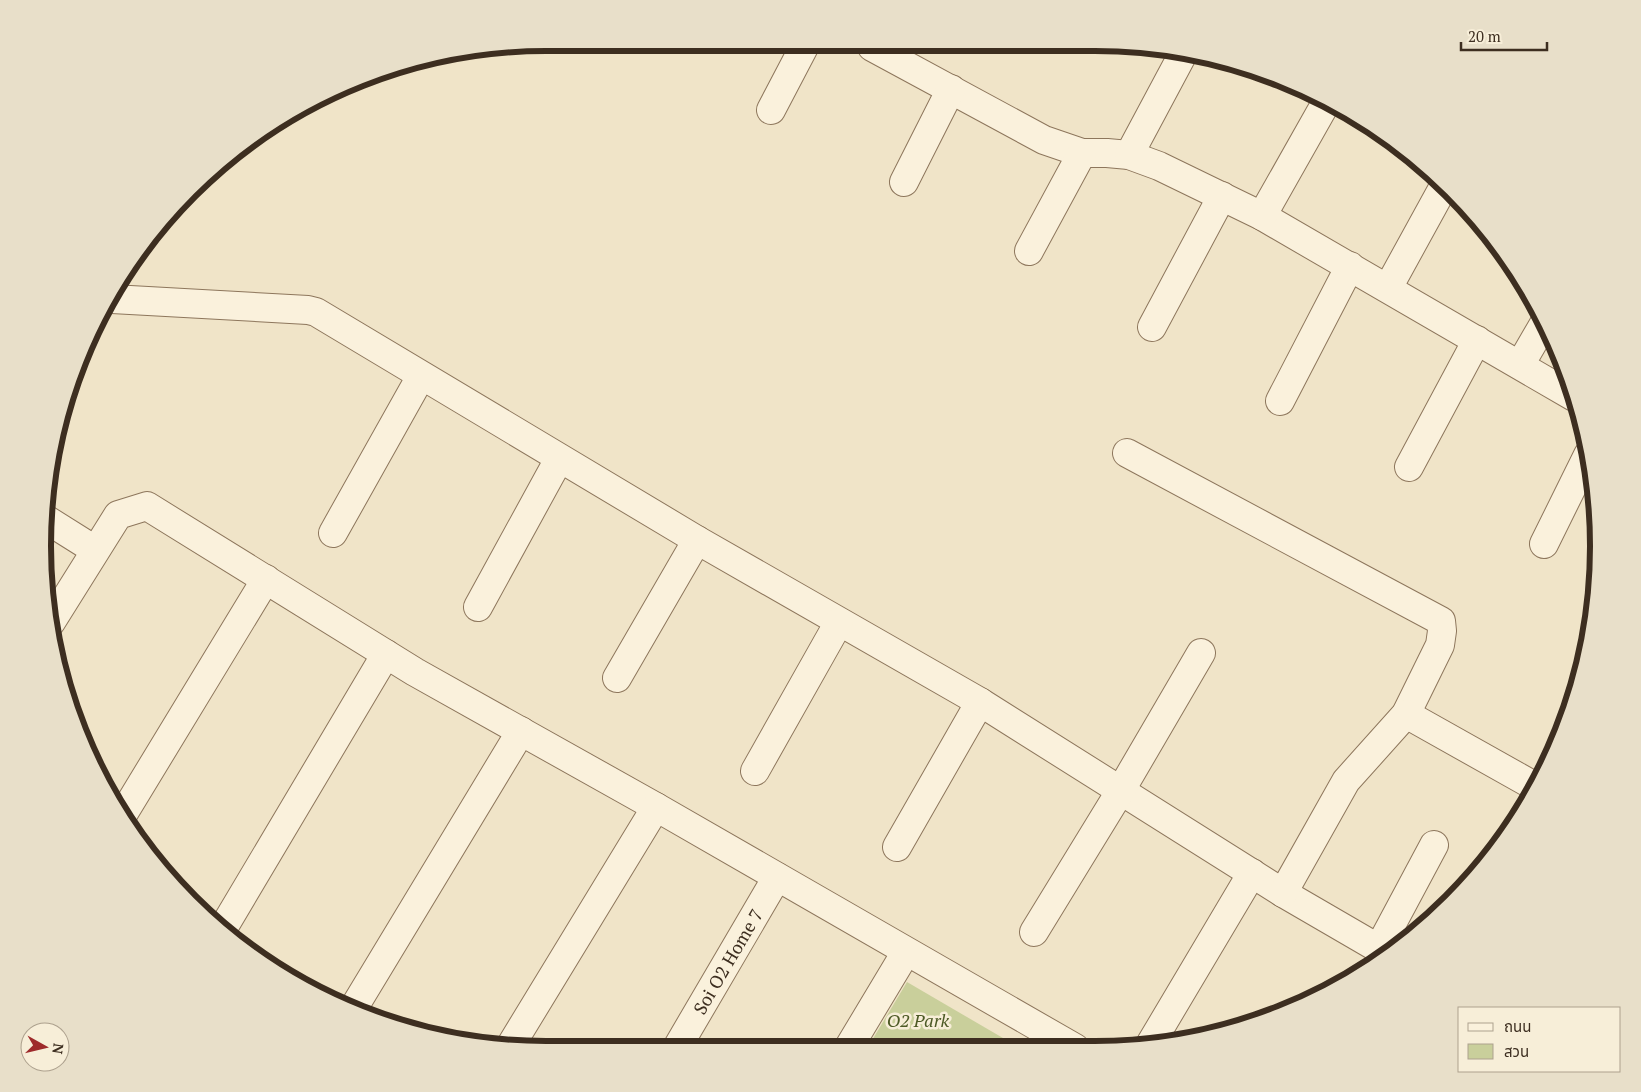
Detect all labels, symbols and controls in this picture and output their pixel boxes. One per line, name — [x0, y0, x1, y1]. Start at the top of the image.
scale bar — [1461, 20, 1547, 52]
text: 20 m — [1468, 26, 1501, 46]
street label: Soi O2 Home 7 — [687, 904, 768, 1019]
legend — [1458, 1007, 1621, 1072]
park label: O2 Park — [887, 1008, 950, 1032]
text: ถนน — [1504, 1016, 1531, 1036]
north arrow — [20, 1022, 70, 1072]
text: สวน — [1504, 1041, 1529, 1061]
text: N — [48, 1042, 69, 1056]

